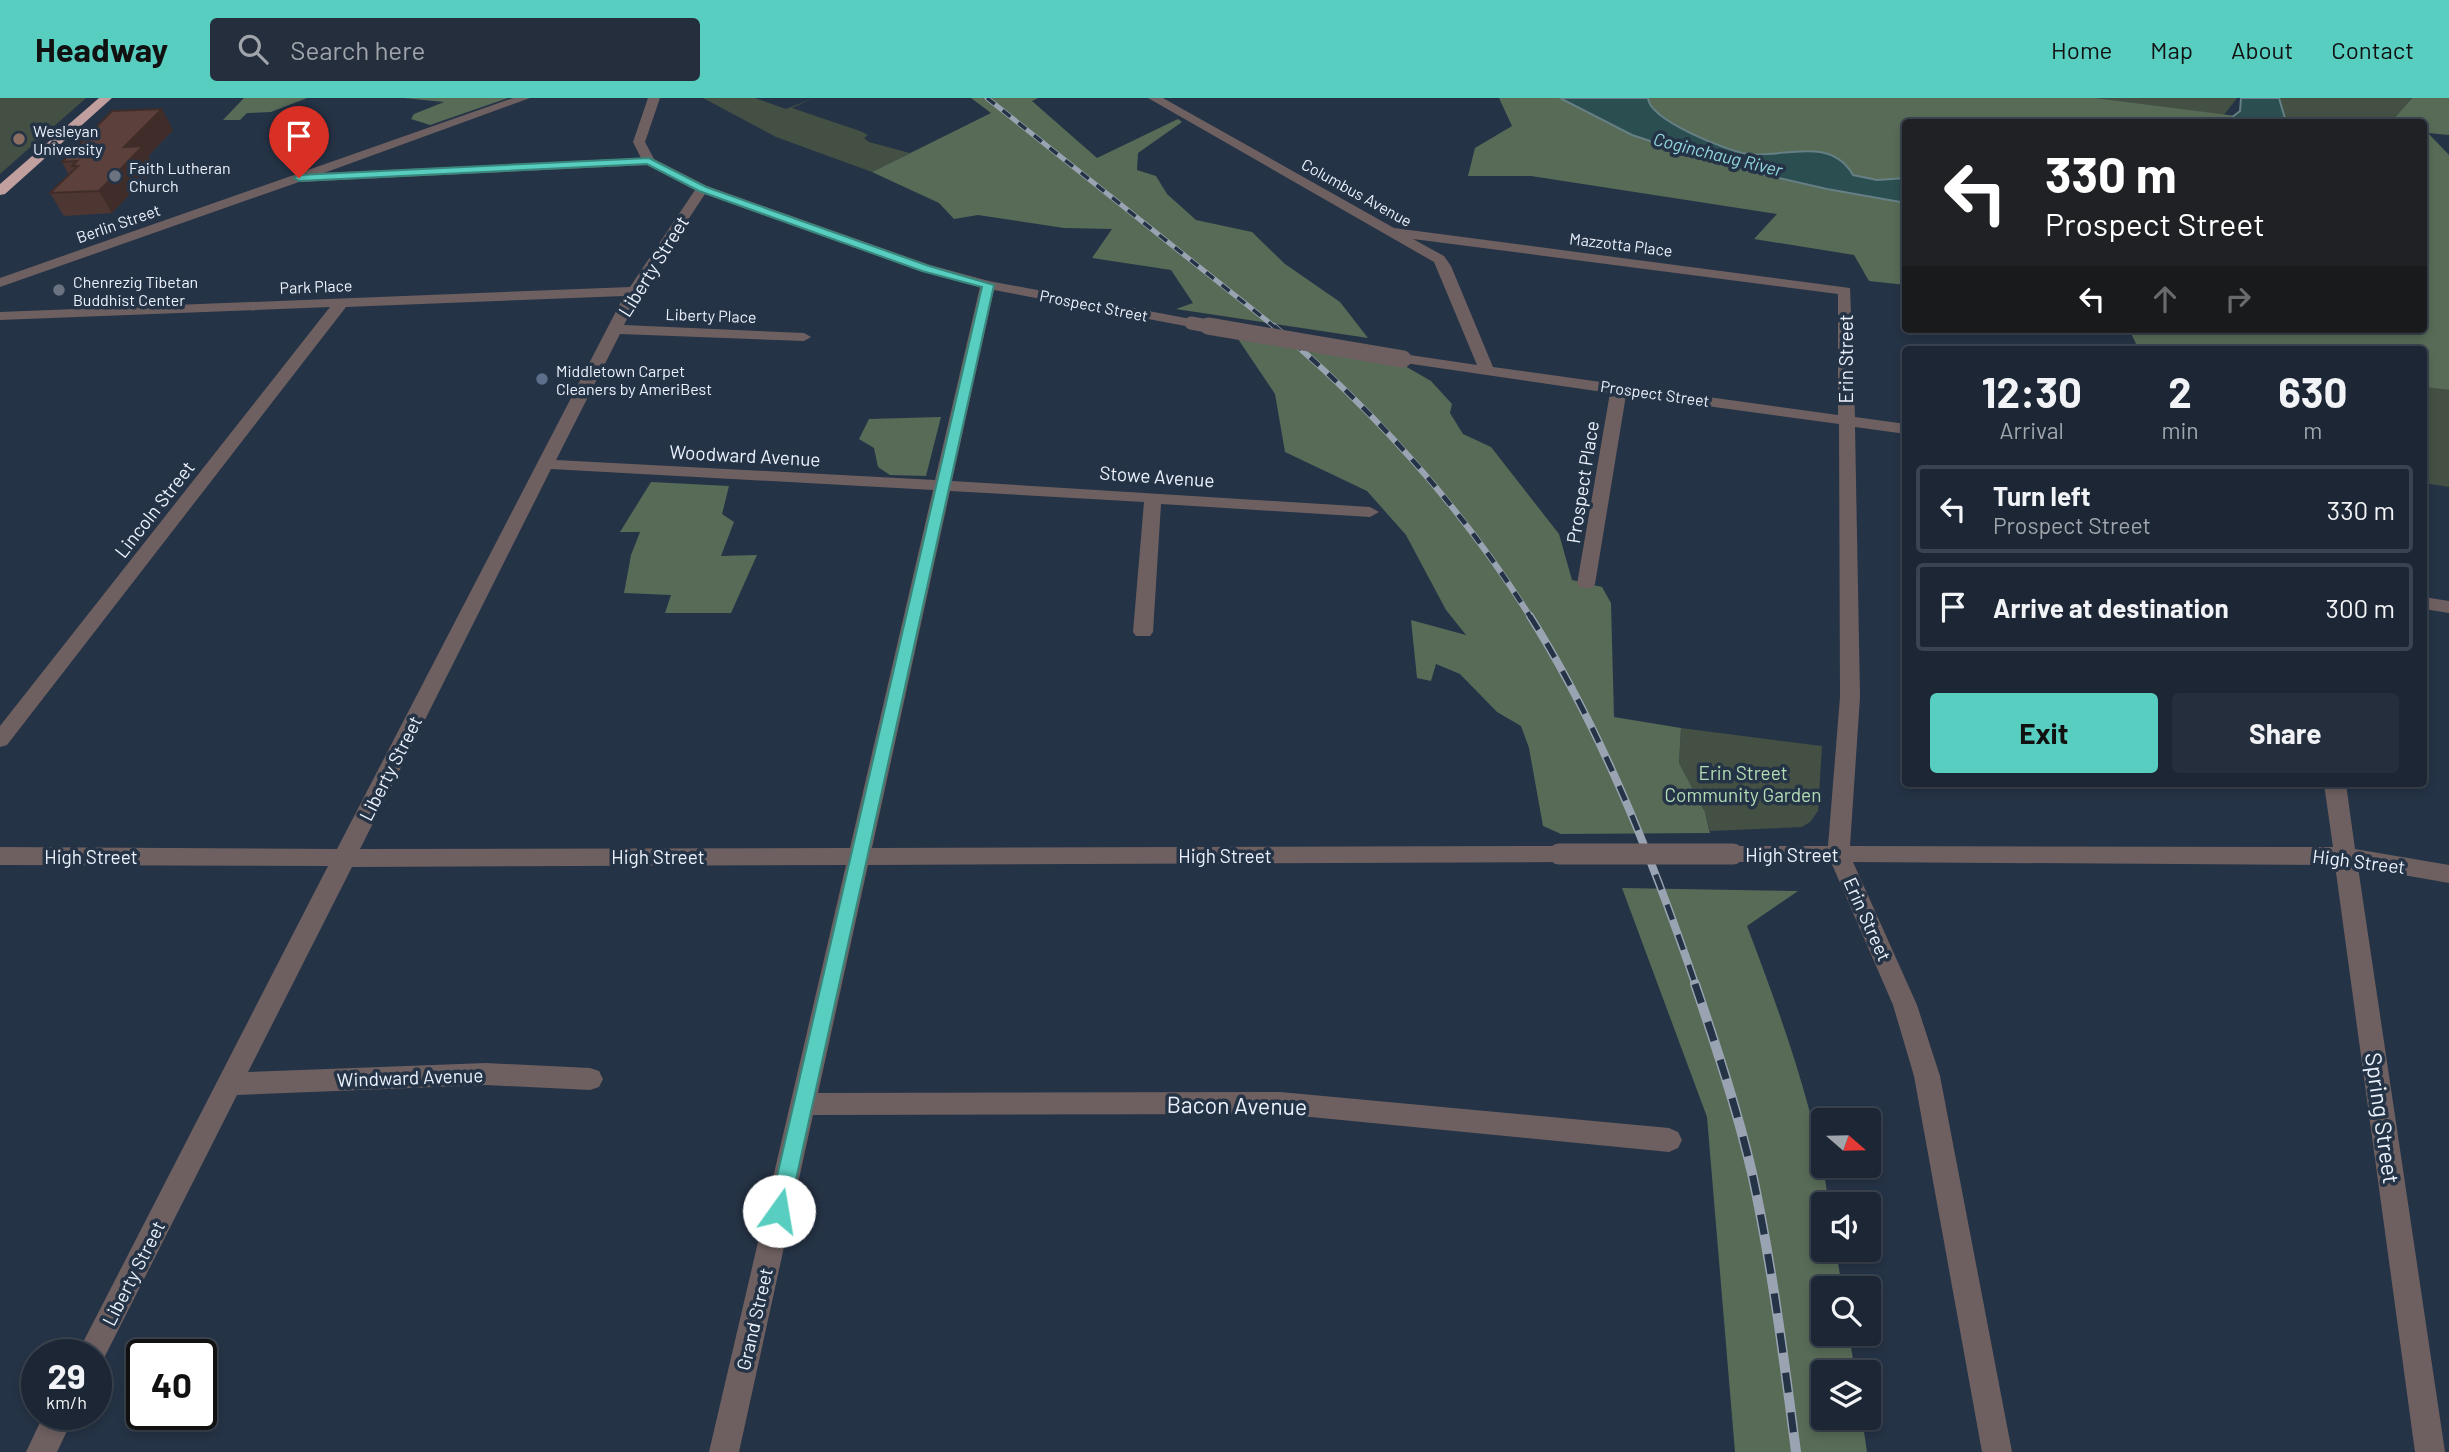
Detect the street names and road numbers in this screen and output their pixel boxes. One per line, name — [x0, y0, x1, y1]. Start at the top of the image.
street label: Columbus Avenue — [1299, 154, 1415, 230]
street label: Berlin Street — [73, 200, 163, 246]
street label: Liberty Street — [613, 211, 693, 321]
street label: Mazzotta Place — [1568, 228, 1674, 260]
street label: Park Place — [279, 275, 353, 297]
street label: Prospect Street — [1038, 285, 1150, 325]
street label: Liberty Place — [665, 304, 757, 326]
street label: Erin Street — [1834, 314, 1857, 404]
street label: Prospect Street — [1599, 376, 1711, 410]
street label: Prospect Place — [1561, 419, 1603, 545]
street label: Woodward Avenue — [669, 440, 821, 470]
street label: Lincoln Street — [109, 456, 199, 562]
street label: Stowe Avenue — [1099, 461, 1215, 491]
street label: Liberty Street — [354, 712, 426, 824]
street label: High Street — [1745, 843, 1839, 866]
street label: High Street — [1178, 844, 1272, 867]
street label: High Street — [2311, 844, 2407, 878]
street label: High Street — [44, 845, 138, 868]
street label: High Street — [611, 845, 705, 868]
street label: Erin Street — [1839, 874, 1897, 964]
street label: Spring Street — [2360, 1050, 2406, 1186]
street label: Windward Avenue — [336, 1063, 484, 1091]
street label: Bacon Avenue — [1166, 1090, 1308, 1120]
street label: Liberty Street — [97, 1217, 169, 1329]
street label: Grand Street — [731, 1266, 777, 1372]

